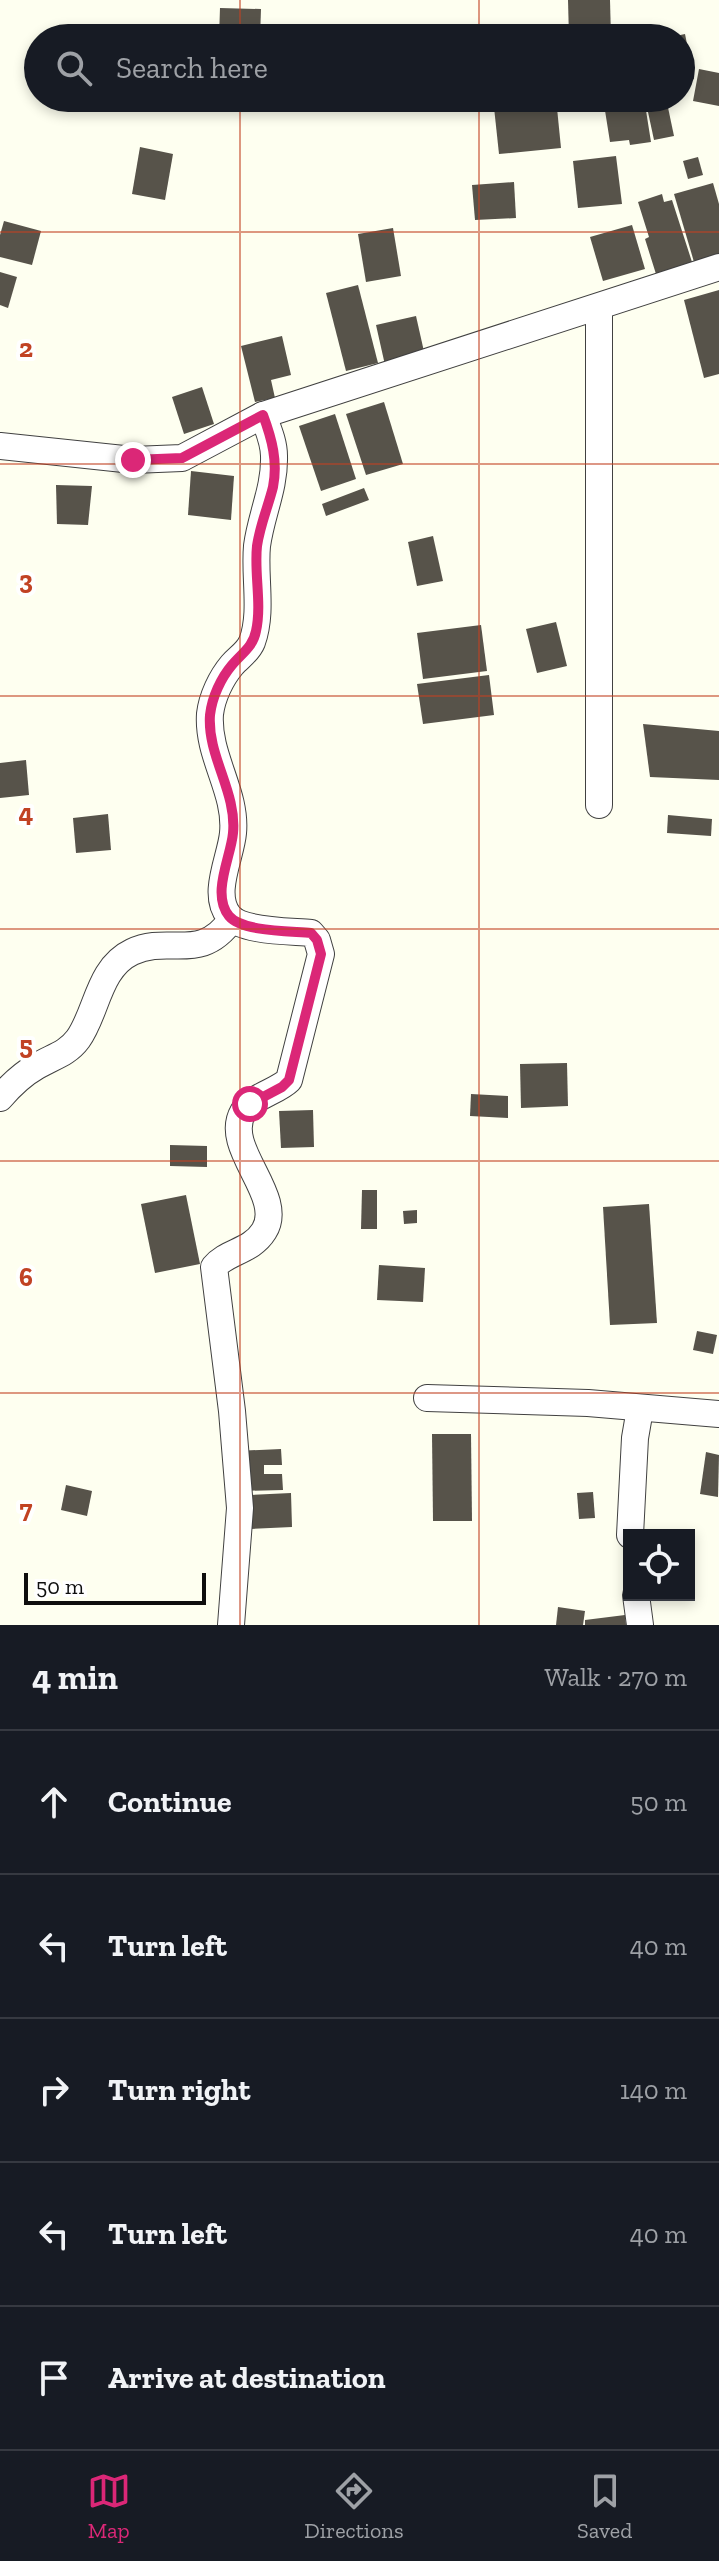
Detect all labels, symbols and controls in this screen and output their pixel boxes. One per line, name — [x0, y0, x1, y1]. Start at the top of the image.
search box — [24, 24, 695, 112]
icon: search — [52, 46, 96, 90]
text: Search here — [116, 50, 268, 86]
text: 2 — [19, 332, 33, 364]
route end — [115, 442, 151, 478]
text: 3 — [19, 564, 33, 596]
text: 4 — [19, 797, 34, 829]
text: 5 — [19, 1029, 33, 1061]
route start — [232, 1086, 268, 1122]
text: 6 — [19, 1261, 33, 1293]
text: 7 — [20, 1493, 33, 1525]
map controls — [623, 1529, 695, 1601]
button: locate — [623, 1529, 695, 1601]
scale bar — [24, 1569, 206, 1605]
text: 50 m — [36, 1573, 84, 1600]
text: 4 min — [32, 1657, 118, 1698]
text: Walk · 270 m — [544, 1661, 687, 1693]
icon: ahead — [32, 1780, 76, 1824]
text: Continue — [108, 1784, 232, 1820]
text: 50 m — [630, 1786, 687, 1818]
icon: left — [32, 1924, 76, 1968]
text: Turn left — [108, 1928, 227, 1964]
text: 40 m — [630, 1930, 687, 1962]
icon: right — [32, 2068, 76, 2112]
text: Turn right — [108, 2072, 250, 2108]
text: 140 m — [620, 2074, 687, 2106]
icon: left — [32, 2212, 76, 2256]
text: Turn left — [108, 2216, 227, 2252]
text: 40 m — [630, 2218, 687, 2250]
icon: arrive — [32, 2356, 76, 2400]
text: Arrive at destination — [108, 2360, 385, 2396]
tab: Map — [87, 2469, 131, 2544]
tab: Directions — [304, 2469, 404, 2544]
tab: Saved — [577, 2469, 632, 2544]

